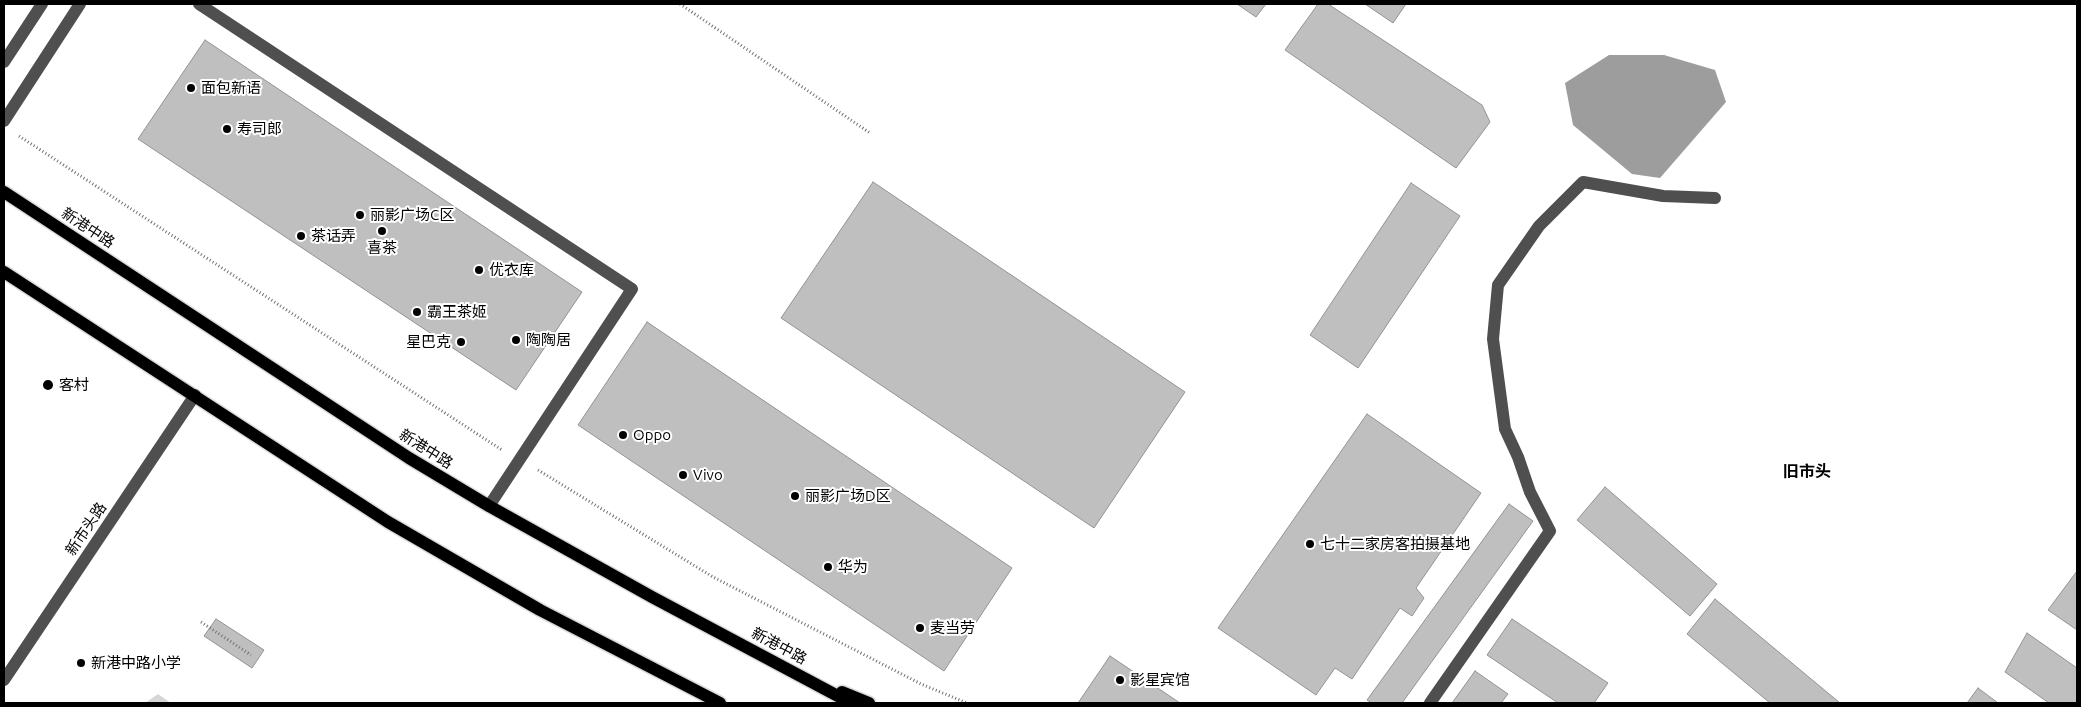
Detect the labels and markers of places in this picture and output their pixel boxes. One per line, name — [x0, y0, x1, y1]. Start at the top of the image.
place label: 面包新语 — [201, 79, 261, 97]
marker: 面包新语 — [185, 82, 197, 94]
place label: 寿司郎 — [237, 120, 282, 138]
marker: 寿司郎 — [221, 123, 233, 135]
place label: 丽影广场C区 — [370, 206, 454, 224]
marker: 丽影广场C区 — [354, 209, 366, 221]
marker: 喜茶 — [376, 225, 388, 237]
place label: 茶话弄 — [311, 227, 356, 245]
marker: 茶话弄 — [295, 230, 307, 242]
place label: 喜茶 — [367, 239, 397, 257]
place label: 优衣库 — [489, 261, 534, 279]
marker: 优衣库 — [473, 264, 485, 276]
place label: 霸王茶姬 — [427, 303, 487, 321]
marker: 霸王茶姬 — [411, 306, 423, 318]
place label: 陶陶居 — [526, 331, 571, 349]
place label: 星巴克 — [406, 333, 451, 351]
marker: 陶陶居 — [510, 334, 522, 346]
marker: 星巴克 — [455, 336, 467, 348]
place label: 客村 — [59, 376, 89, 394]
marker: 客村 — [41, 378, 55, 392]
place label: Oppo — [633, 426, 671, 444]
marker: Oppo — [617, 429, 629, 441]
place label: Vivo — [693, 466, 723, 484]
marker: Vivo — [677, 469, 689, 481]
place label: 丽影广场D区 — [805, 487, 891, 505]
marker: 丽影广场D区 — [789, 490, 801, 502]
place label: 七十二家房客拍摄基地 — [1320, 535, 1470, 553]
marker: 七十二家房客拍摄基地 — [1304, 538, 1316, 550]
place label: 华为 — [838, 558, 868, 576]
marker: 华为 — [822, 561, 834, 573]
place label: 麦当劳 — [930, 619, 975, 637]
marker: 麦当劳 — [914, 622, 926, 634]
place label: 新港中路小学 — [91, 654, 181, 672]
marker: 新港中路小学 — [75, 657, 87, 669]
place label: 影星宾馆 — [1130, 671, 1190, 689]
marker: 影星宾馆 — [1114, 674, 1126, 686]

